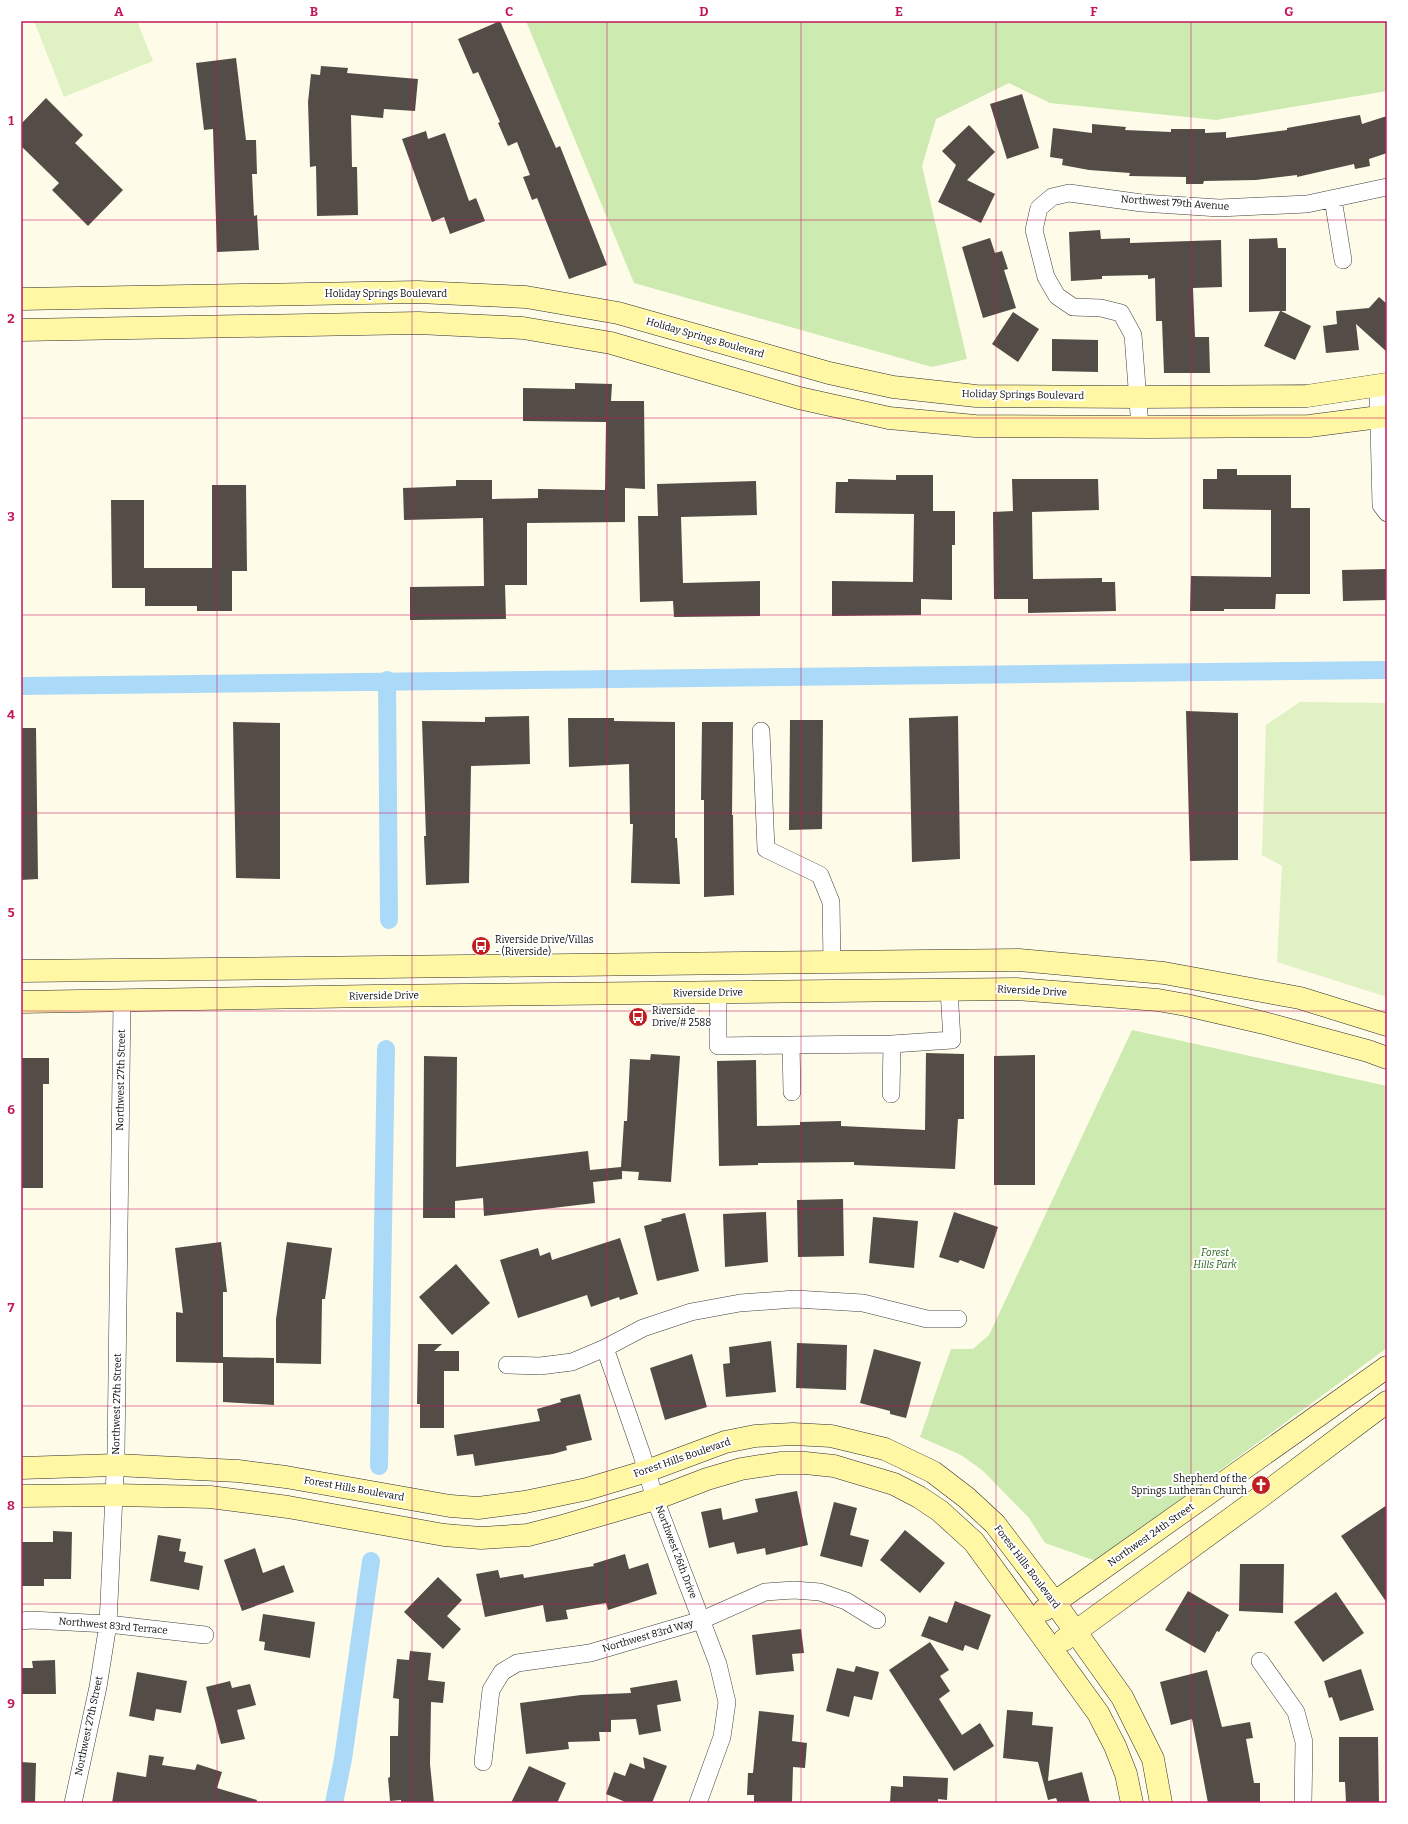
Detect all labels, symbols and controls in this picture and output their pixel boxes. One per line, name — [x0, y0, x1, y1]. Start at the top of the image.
text: A — [114, 4, 124, 19]
text: B — [310, 4, 318, 19]
text: C — [505, 4, 513, 19]
text: D — [699, 4, 709, 19]
text: E — [895, 4, 903, 19]
text: F — [1090, 4, 1098, 19]
text: G — [1284, 4, 1294, 19]
text: 1 — [8, 113, 14, 128]
street label: Northwest 79th Avenue — [1120, 193, 1230, 213]
street label: Holiday Springs Boulevard — [325, 288, 447, 300]
text: 2 — [7, 311, 15, 326]
street label: Holiday Springs Boulevard — [645, 315, 765, 361]
street label: Holiday Springs Boulevard — [962, 388, 1084, 402]
text: 3 — [7, 509, 15, 524]
text: 4 — [7, 707, 15, 722]
text: 5 — [7, 905, 15, 920]
place label: Riverside Drive/Villas - (Riverside) — [495, 934, 594, 958]
bus stop icon: Riverside Drive/Villas - (Riverside) — [470, 935, 492, 957]
street label: Riverside Drive — [997, 983, 1067, 999]
street label: Riverside Drive — [673, 986, 743, 1000]
street label: Riverside Drive — [349, 989, 419, 1003]
place label: Riverside Drive/# 2588 — [652, 1005, 711, 1029]
bus stop icon: Riverside Drive/# 2588 — [627, 1006, 649, 1028]
street label: Northwest 27th Street — [114, 1029, 128, 1131]
text: 6 — [7, 1102, 15, 1117]
park label: Forest Hills Park — [1193, 1247, 1237, 1271]
text: 7 — [8, 1300, 15, 1315]
street label: Northwest 27th Street — [110, 1353, 124, 1455]
street label: Forest Hills Boulevard — [632, 1436, 732, 1480]
place label: Shepherd of the Springs Lutheran Church — [1131, 1473, 1248, 1497]
street label: Forest Hills Boulevard — [303, 1474, 405, 1504]
church icon: Shepherd of the Springs Lutheran Church — [1250, 1474, 1272, 1496]
text: 8 — [7, 1498, 15, 1513]
street label: Northwest 24th Street — [1106, 1501, 1197, 1569]
street label: Northwest 26th Drive — [653, 1504, 699, 1600]
street label: Forest Hills Boulevard — [992, 1523, 1062, 1611]
street label: Northwest 83rd Terrace — [58, 1615, 168, 1637]
street label: Northwest 83rd Way — [601, 1617, 696, 1655]
street label: Northwest 27th Street — [73, 1675, 105, 1777]
text: 9 — [7, 1696, 15, 1711]

